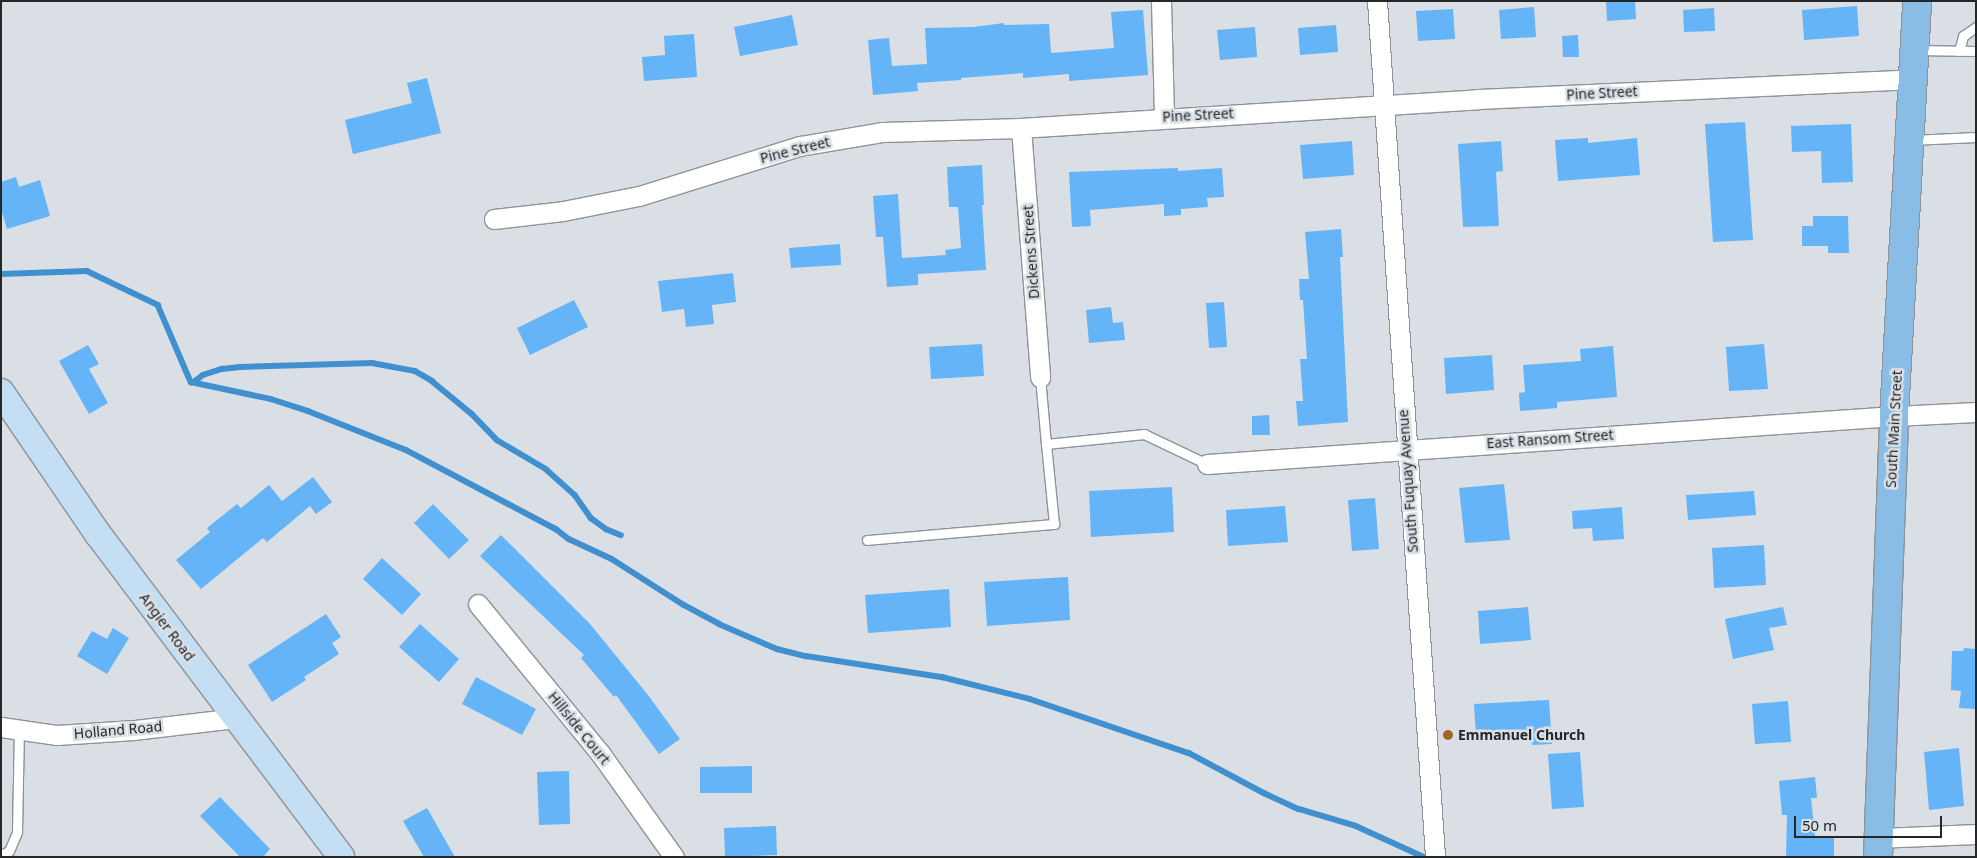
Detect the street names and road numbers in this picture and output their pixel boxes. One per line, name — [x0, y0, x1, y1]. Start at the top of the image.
street label: Pine Street — [1566, 83, 1638, 103]
street label: Pine Street — [1162, 105, 1234, 125]
street label: Pine Street — [758, 133, 832, 167]
street label: Dickens Street — [1019, 205, 1043, 299]
street label: South Main Street — [1883, 370, 1905, 488]
street label: South Fuquay Avenue — [1395, 409, 1421, 553]
street label: East Ransom Street — [1486, 426, 1614, 452]
street label: Angier Road — [136, 590, 198, 664]
street label: Hillside Court — [545, 688, 613, 768]
street label: Holland Road — [73, 718, 163, 742]

